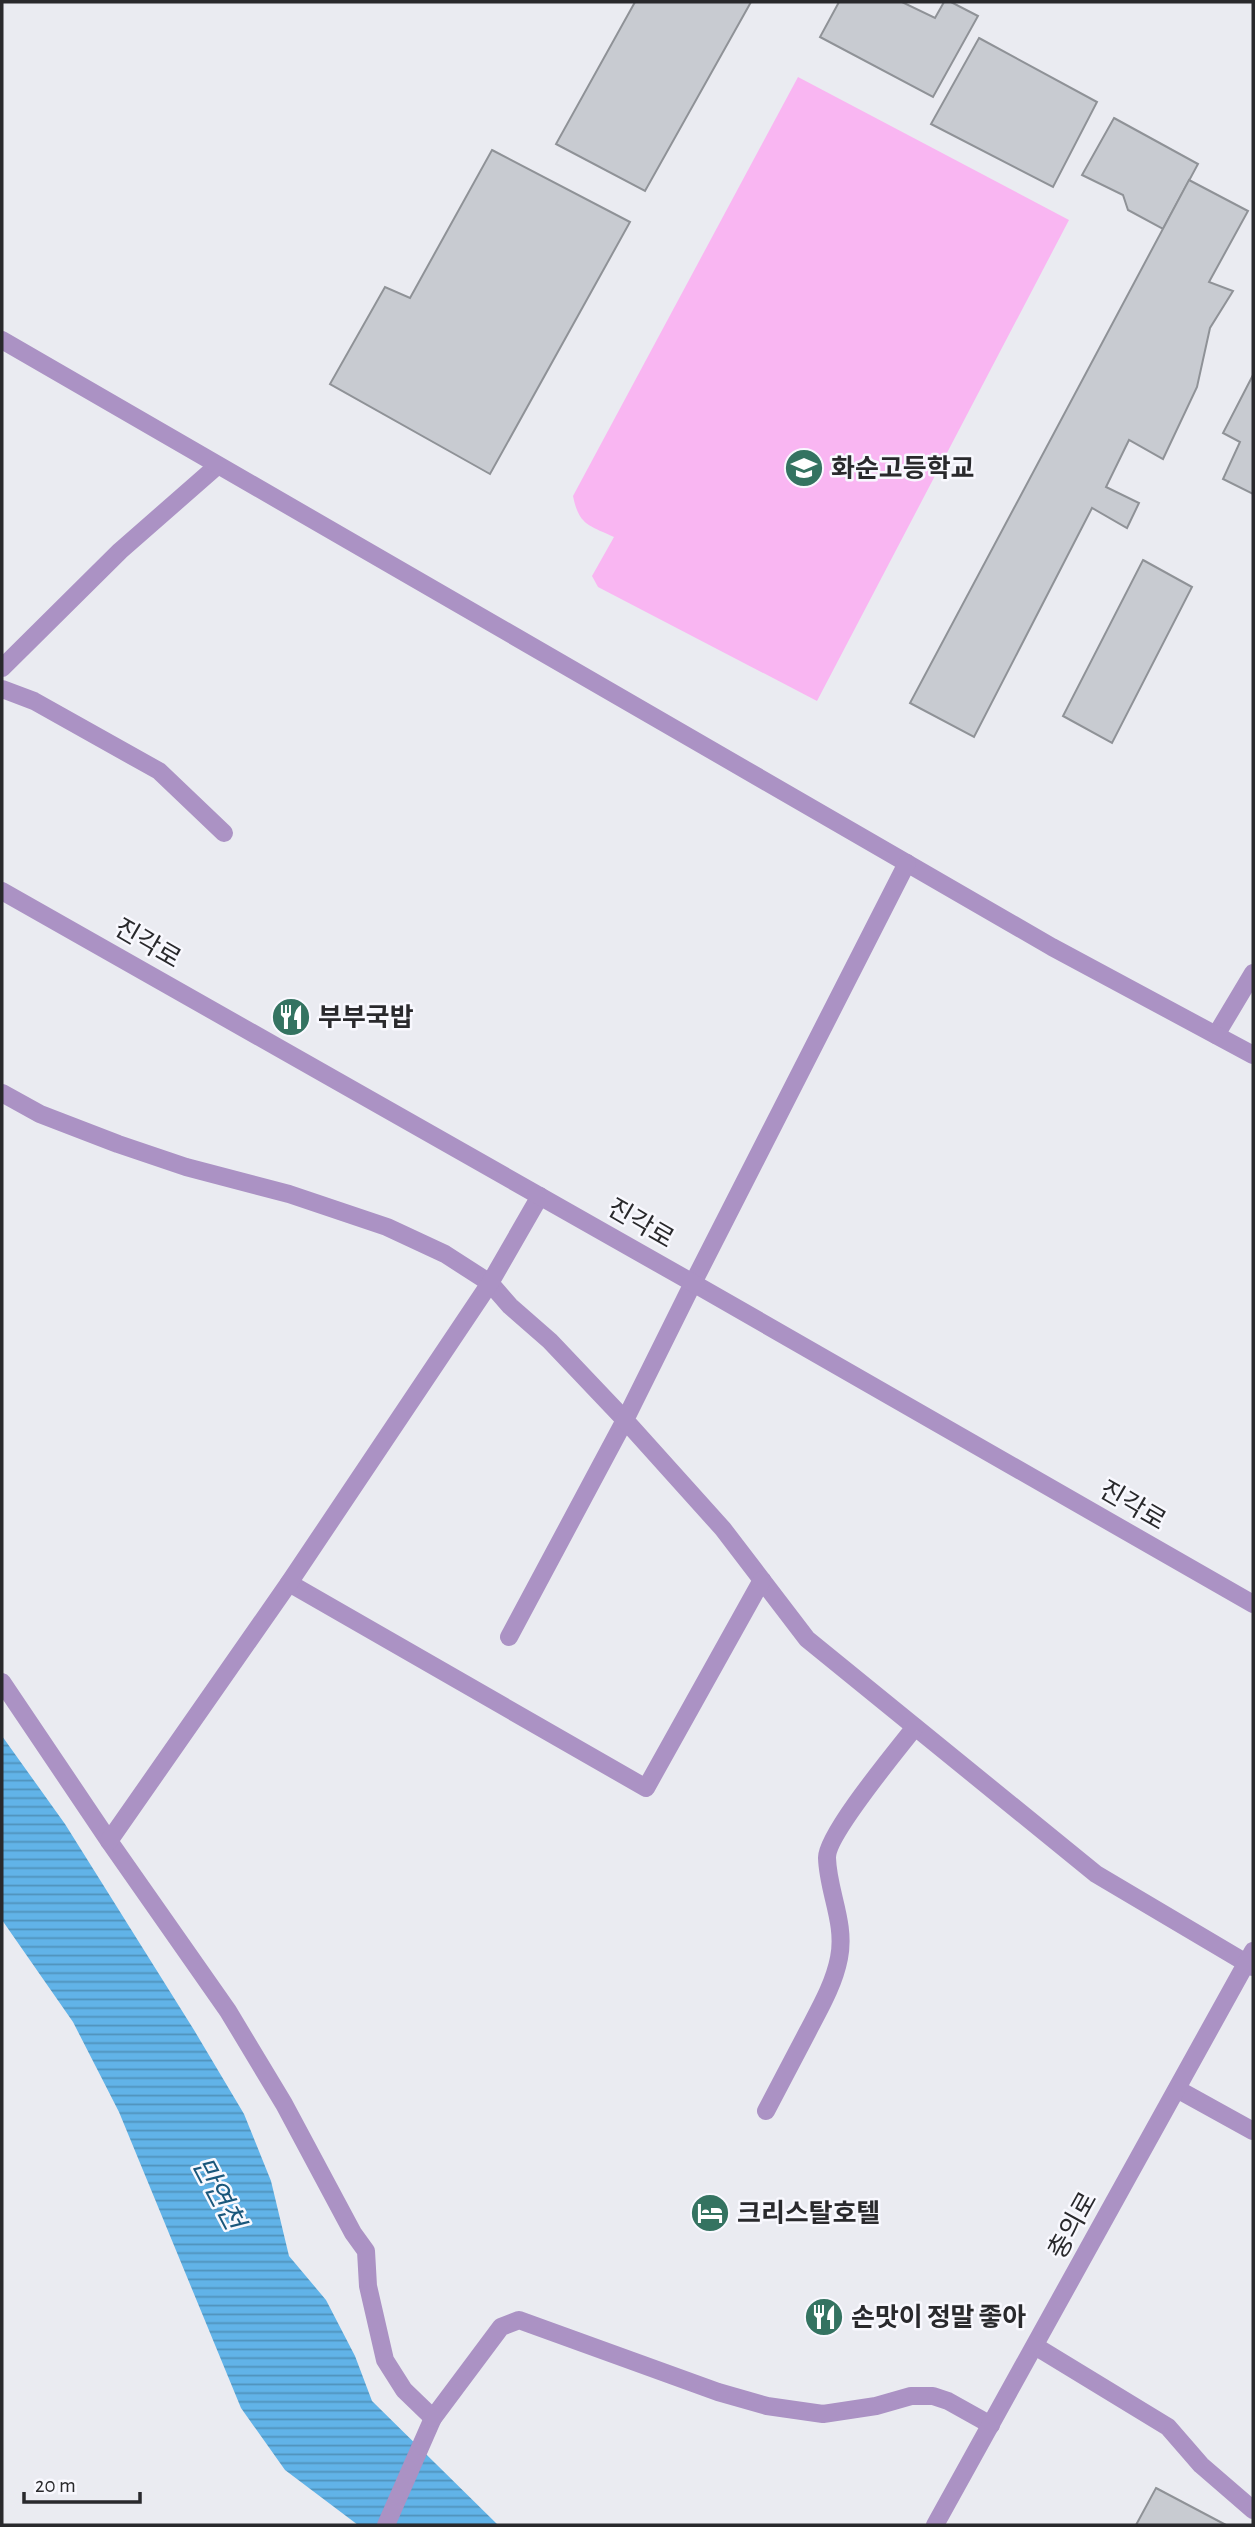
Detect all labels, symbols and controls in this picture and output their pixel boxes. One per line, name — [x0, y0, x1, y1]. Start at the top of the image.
school or university icon: 화순고등학교 — [783, 447, 825, 489]
place label: 화순고등학교 — [831, 455, 975, 482]
street label: 진각로 — [110, 914, 186, 973]
restaurant icon: 부부국밥 — [270, 996, 312, 1038]
place label: 부부국밥 — [318, 1004, 414, 1031]
street label: 진각로 — [603, 1194, 679, 1253]
street label: 진각로 — [1095, 1476, 1171, 1535]
water label: 만연천 — [187, 2152, 251, 2237]
street label: 충의로 — [1043, 2187, 1102, 2263]
hotel icon: 크리스탈호텔 — [689, 2192, 731, 2234]
place label: 크리스탈호텔 — [737, 2199, 881, 2227]
restaurant icon: 손맛이 정말 좋아 — [803, 2296, 845, 2338]
place label: 손맛이 정말 좋아 — [851, 2303, 1026, 2331]
scale bar — [24, 2460, 140, 2504]
text: 20 m — [35, 2475, 76, 2496]

